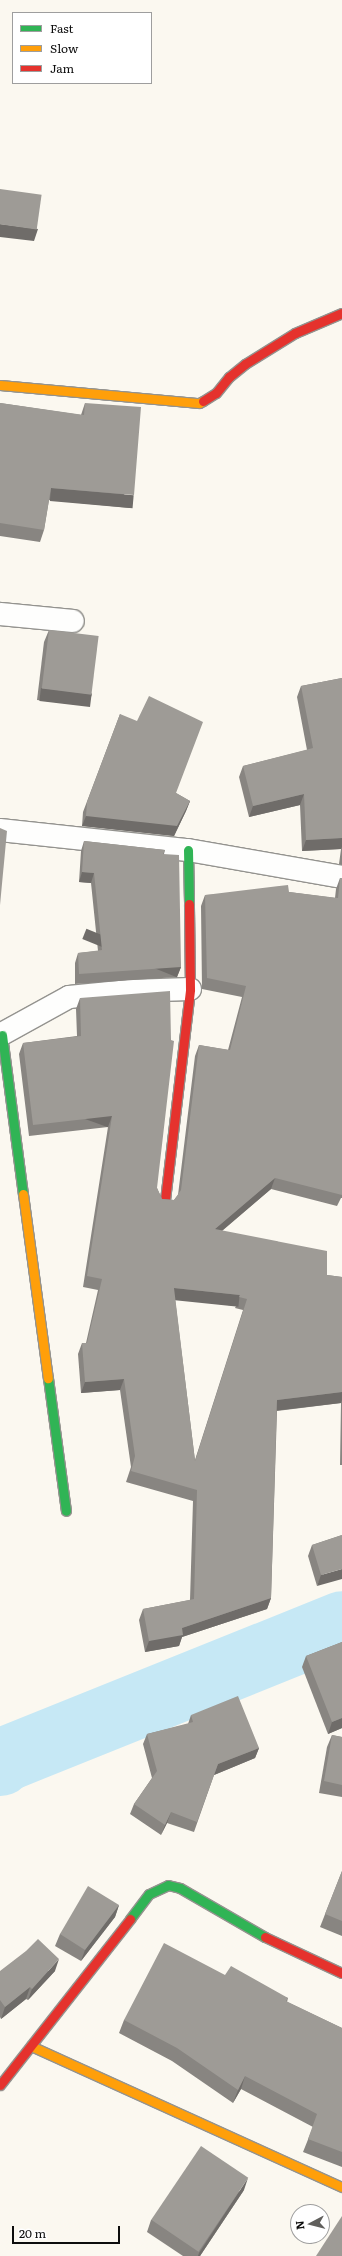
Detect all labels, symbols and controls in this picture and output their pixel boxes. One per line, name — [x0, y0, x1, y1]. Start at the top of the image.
legend — [12, 12, 152, 84]
text: Fast — [50, 19, 73, 37]
text: Slow — [50, 39, 78, 57]
text: Jam — [50, 59, 74, 77]
north arrow — [290, 2204, 330, 2244]
scale bar — [14, 2218, 122, 2244]
text: N — [291, 2220, 308, 2231]
text: 20 m — [19, 2224, 46, 2242]

